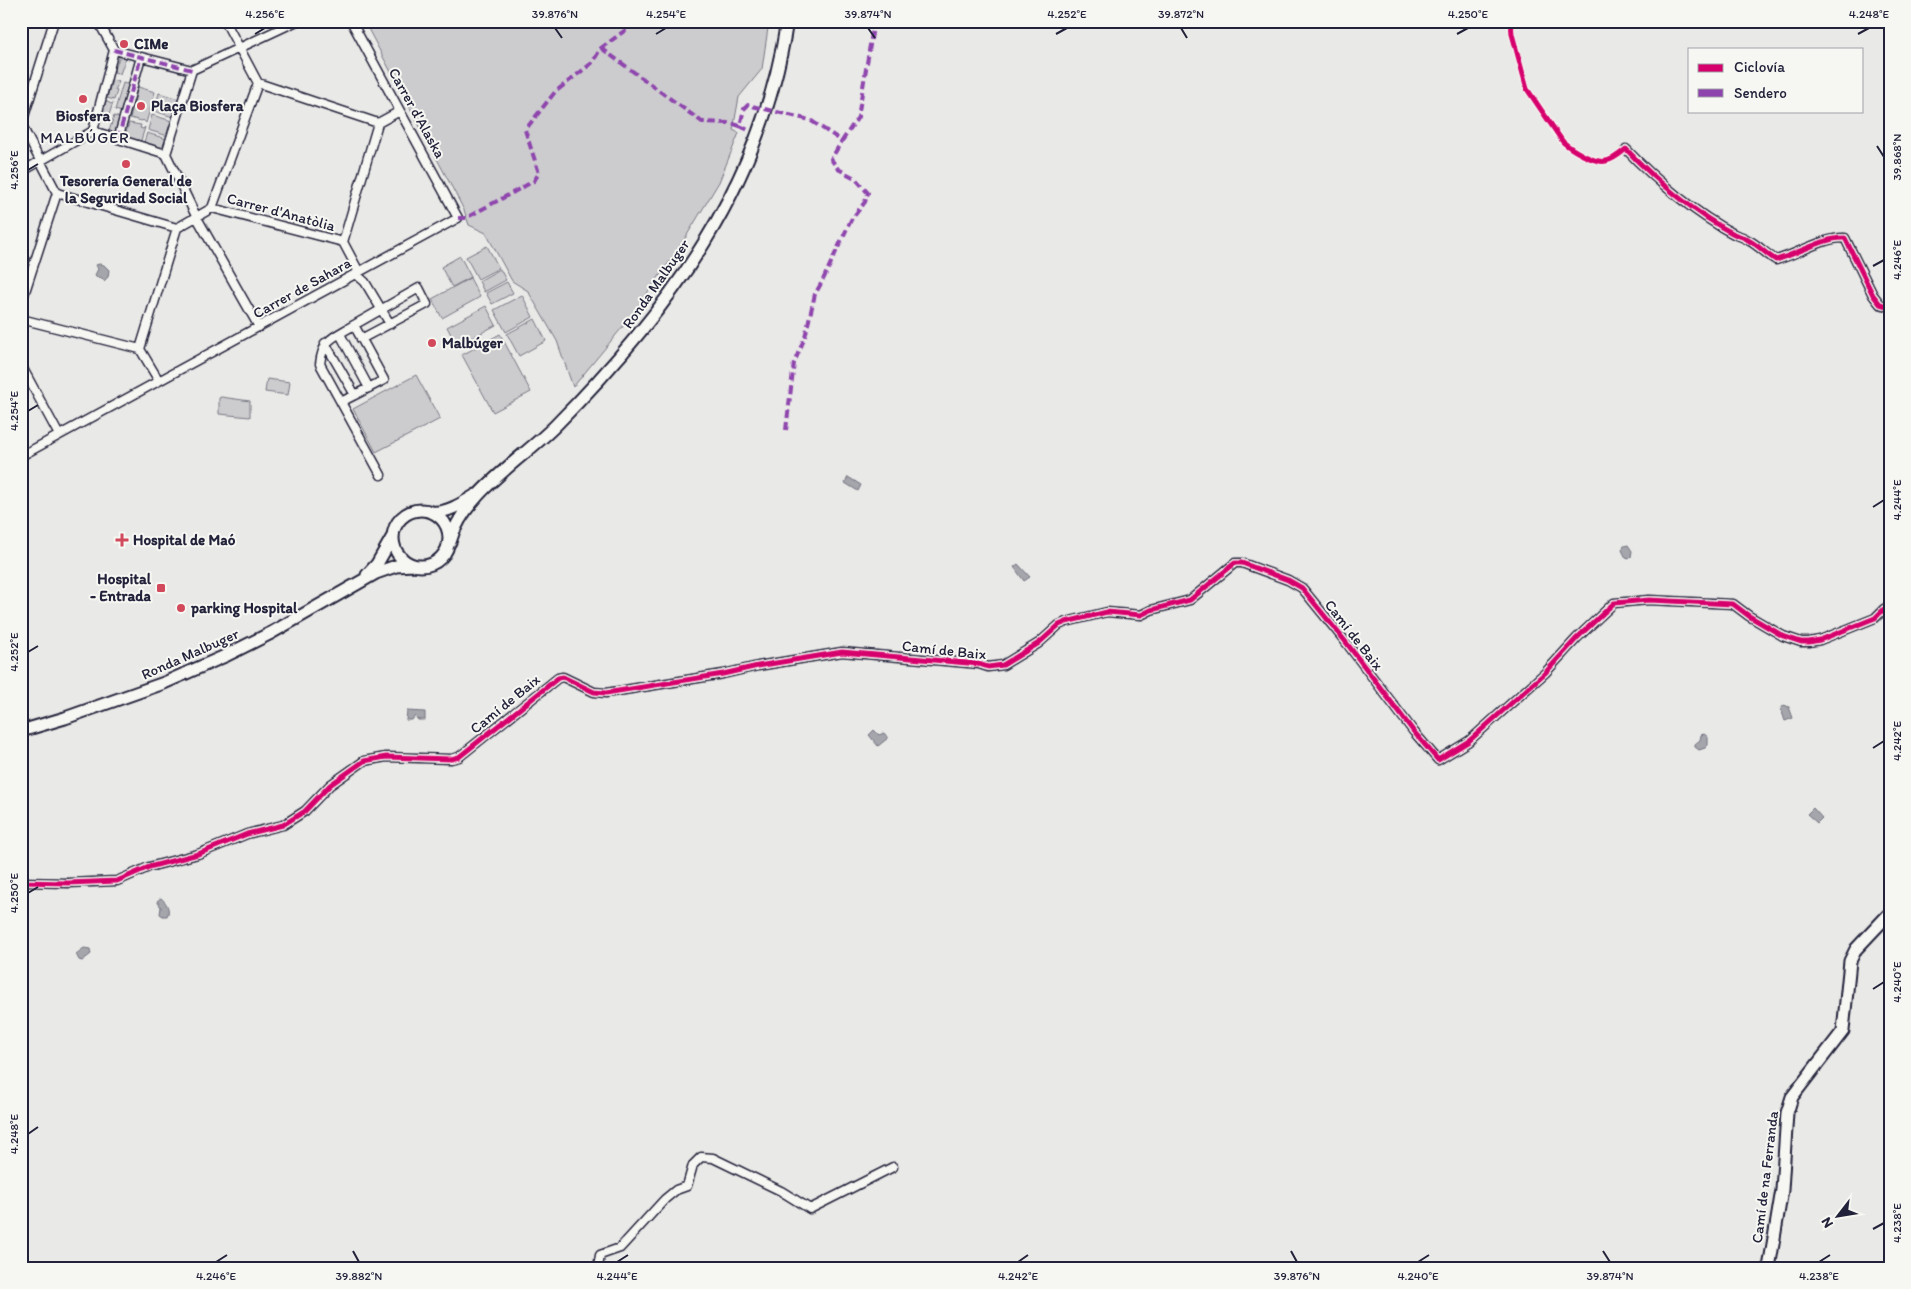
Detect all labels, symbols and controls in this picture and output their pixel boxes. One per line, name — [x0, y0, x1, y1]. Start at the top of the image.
text: 4.256°E — [245, 7, 285, 21]
text: 39.876°N — [532, 7, 578, 21]
text: 4.254°E — [646, 7, 686, 21]
text: 39.874°N — [844, 7, 892, 21]
text: 4.252°E — [1047, 7, 1087, 21]
text: 39.872°N — [1158, 7, 1204, 21]
text: 4.250°E — [1448, 7, 1489, 21]
text: 4.248°E — [1849, 7, 1890, 21]
place label: CIMe — [134, 35, 169, 53]
marker: CIMe — [118, 38, 130, 50]
legend — [1688, 48, 1864, 112]
text: Ciclovía — [1734, 58, 1785, 76]
street label: Carrer d'Alaska — [385, 65, 449, 162]
text: Sendero — [1734, 84, 1787, 102]
marker: Biosfera — [77, 93, 89, 105]
place label: Plaça Biosfera — [151, 97, 244, 116]
marker: Plaça Biosfera — [135, 100, 147, 112]
place label: Biosfera — [56, 107, 110, 125]
district label: MALBÚGER — [40, 128, 130, 147]
text: 39.868°N — [1890, 134, 1904, 180]
text: 4.256°E — [7, 150, 21, 190]
marker: Tesorería General de la Seguridad Social — [120, 158, 132, 170]
place label: Tesorería General de la Seguridad Social — [59, 172, 192, 208]
street label: Carrer d'Anatòlia — [225, 189, 337, 235]
street label: Ronda Malbuger — [619, 236, 693, 332]
text: 4.246°E — [1890, 240, 1904, 280]
street label: Carrer de Sahara — [250, 253, 354, 322]
place label: Malbúger — [442, 334, 504, 353]
marker: Malbúger — [426, 337, 438, 349]
text: 4.254°E — [7, 391, 21, 431]
text: 4.244°E — [1890, 479, 1904, 521]
place label: Hospital de Maó — [133, 531, 236, 550]
marker: Hospital de Maó — [115, 533, 129, 547]
place label: Hospital - Entrada — [90, 570, 152, 605]
marker: Hospital - Entrada — [155, 582, 167, 594]
street label: Camí de Baix — [1321, 596, 1387, 674]
place label: parking Hospital — [190, 599, 298, 618]
marker: parking Hospital — [175, 602, 187, 614]
street label: Ronda Malbuger — [138, 624, 242, 684]
text: 4.252°E — [7, 632, 21, 672]
street label: Camí de Baix — [901, 637, 988, 663]
street label: Camí de Baix — [466, 670, 544, 738]
text: 4.242°E — [1890, 721, 1904, 761]
text: 4.250°E — [7, 872, 21, 913]
text: 4.240°E — [1890, 961, 1904, 1003]
street label: Camí de na Ferranda — [1748, 1109, 1782, 1244]
text: 4.248°E — [7, 1113, 21, 1154]
north arrow — [1814, 1192, 1864, 1242]
text: 4.238°E — [1890, 1203, 1904, 1243]
text: N — [1818, 1214, 1837, 1231]
text: 4.246°E — [196, 1269, 236, 1283]
text: 39.882°N — [336, 1269, 382, 1283]
text: 4.244°E — [596, 1269, 638, 1283]
text: 4.242°E — [998, 1269, 1038, 1283]
text: 39.876°N — [1274, 1269, 1320, 1283]
text: 4.240°E — [1397, 1269, 1439, 1283]
text: 39.874°N — [1586, 1269, 1634, 1283]
text: 4.238°E — [1799, 1269, 1839, 1283]

